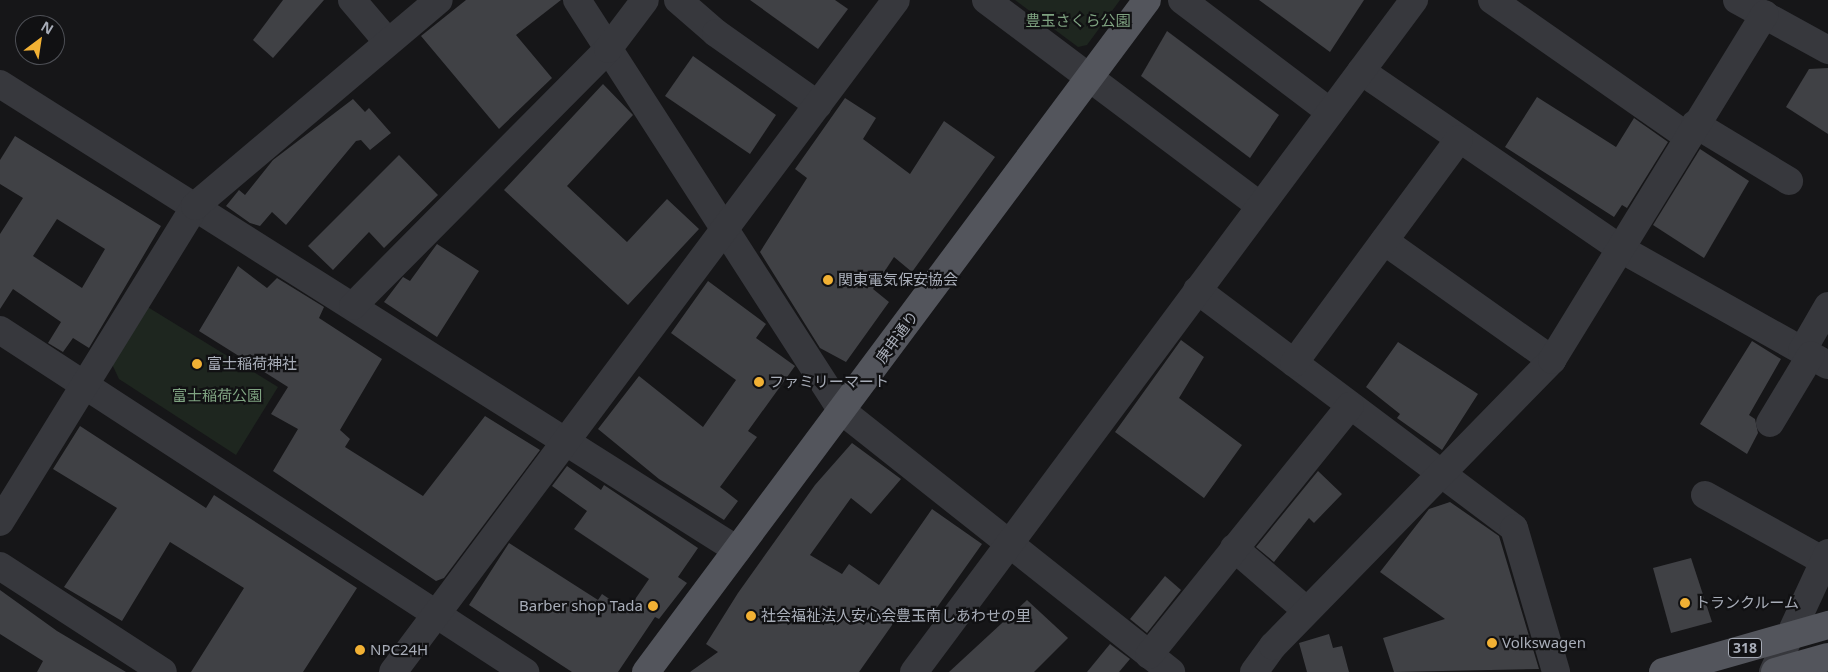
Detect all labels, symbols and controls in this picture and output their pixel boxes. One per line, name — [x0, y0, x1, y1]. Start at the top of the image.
park label: 豊玉さくら公園 — [1026, 12, 1130, 30]
north arrow — [15, 15, 65, 65]
text: N — [38, 16, 57, 39]
place label: 関東電気保安協会 — [838, 271, 958, 289]
marker: 関東電気保安協会 — [822, 274, 834, 286]
street label: 庚申通り — [872, 307, 922, 367]
place label: 富士稲荷神社 — [207, 355, 297, 373]
marker: 富士稲荷神社 — [191, 358, 203, 370]
place label: ファミリーマート — [769, 373, 889, 391]
marker: ファミリーマート — [753, 376, 765, 388]
park label: 富士稲荷公園 — [172, 387, 262, 405]
place label: トランクルーム — [1695, 594, 1800, 612]
place label: Barber shop Tada — [519, 597, 643, 615]
marker: トランクルーム — [1679, 597, 1691, 609]
marker: Barber shop Tada — [647, 600, 659, 612]
place label: 社会福祉法人安心会豊玉南しあわせの里 — [761, 607, 1031, 625]
marker: 社会福祉法人安心会豊玉南しあわせの里 — [745, 610, 757, 622]
place label: Volkswagen — [1502, 634, 1586, 652]
road number: 318 — [1728, 636, 1762, 660]
marker: Volkswagen — [1486, 637, 1498, 649]
place label: NPC24H — [370, 641, 428, 659]
marker: NPC24H — [354, 644, 366, 656]

